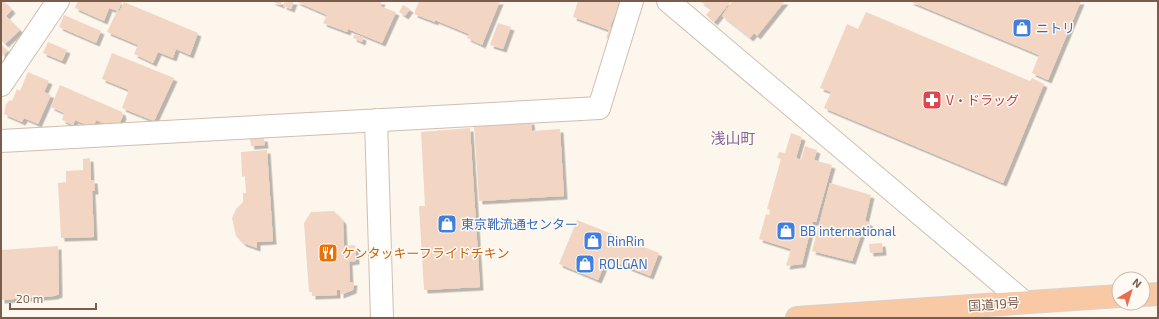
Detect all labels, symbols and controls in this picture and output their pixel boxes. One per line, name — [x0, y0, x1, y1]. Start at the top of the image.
shop icon: ニトリ — [1011, 17, 1033, 39]
place label: ニトリ — [1036, 20, 1075, 36]
pharmacy icon: V・ドラッグ — [921, 89, 943, 111]
place label: V・ドラッグ — [946, 92, 1019, 108]
district label: 浅山町 — [710, 129, 756, 147]
shop icon: 東京靴流通センター — [436, 213, 458, 235]
place label: 東京靴流通センター — [461, 216, 578, 232]
shop icon: BB international — [775, 220, 797, 242]
place label: BB international — [800, 223, 896, 239]
shop icon: RinRin — [582, 230, 604, 252]
place label: RinRin — [607, 233, 645, 249]
restaurant icon: ケンタッキーフライドチキン — [317, 242, 339, 264]
place label: ケンタッキーフライドチキン — [342, 245, 509, 261]
shop icon: ROLGAN — [574, 253, 596, 275]
place label: ROLGAN — [599, 256, 648, 272]
north arrow — [1111, 271, 1151, 311]
text: N — [1130, 275, 1145, 290]
scale bar — [10, 285, 96, 311]
text: 20 m — [16, 291, 43, 305]
street label: 国道19号 — [968, 294, 1020, 314]

